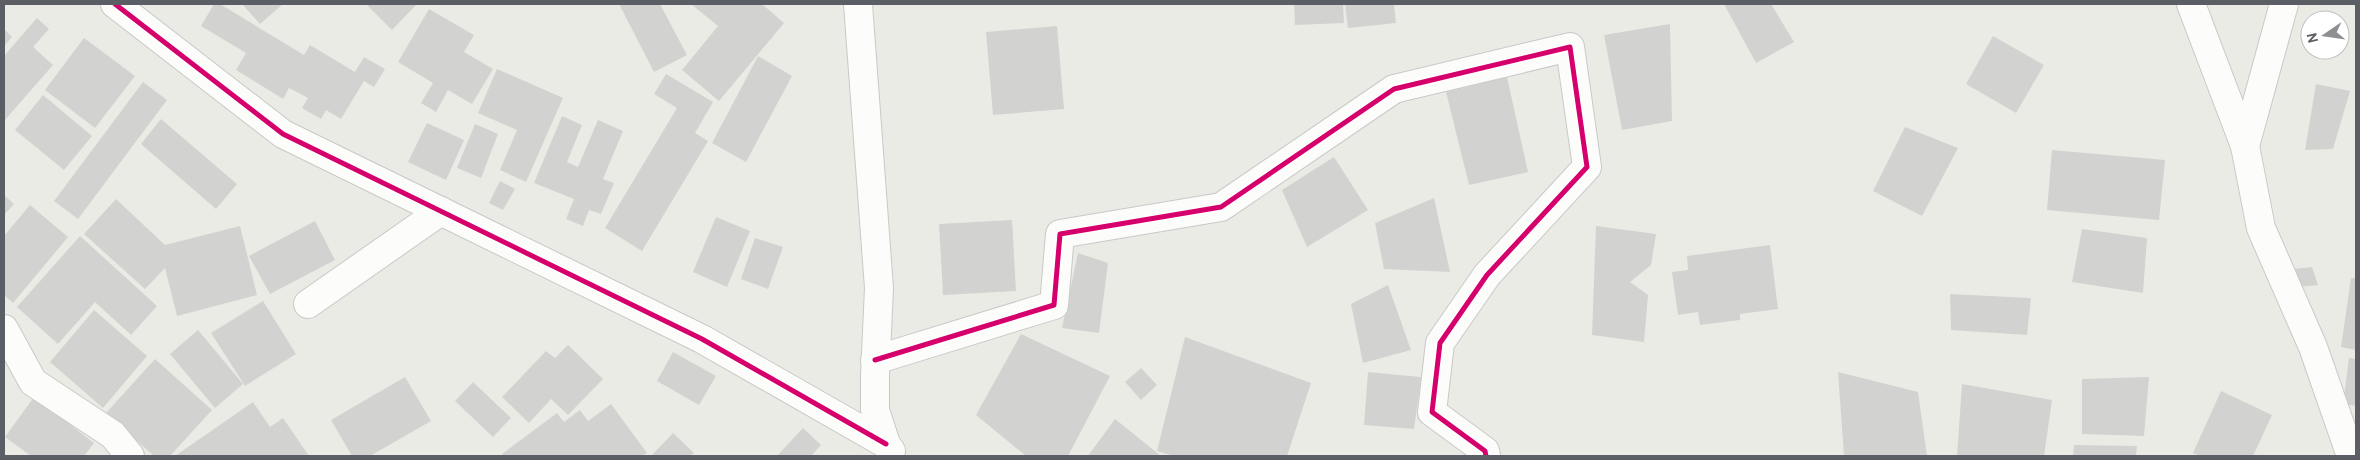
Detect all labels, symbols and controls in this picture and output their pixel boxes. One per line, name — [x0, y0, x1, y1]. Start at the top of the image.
north arrow — [2300, 10, 2350, 60]
text: N — [2304, 31, 2323, 44]

